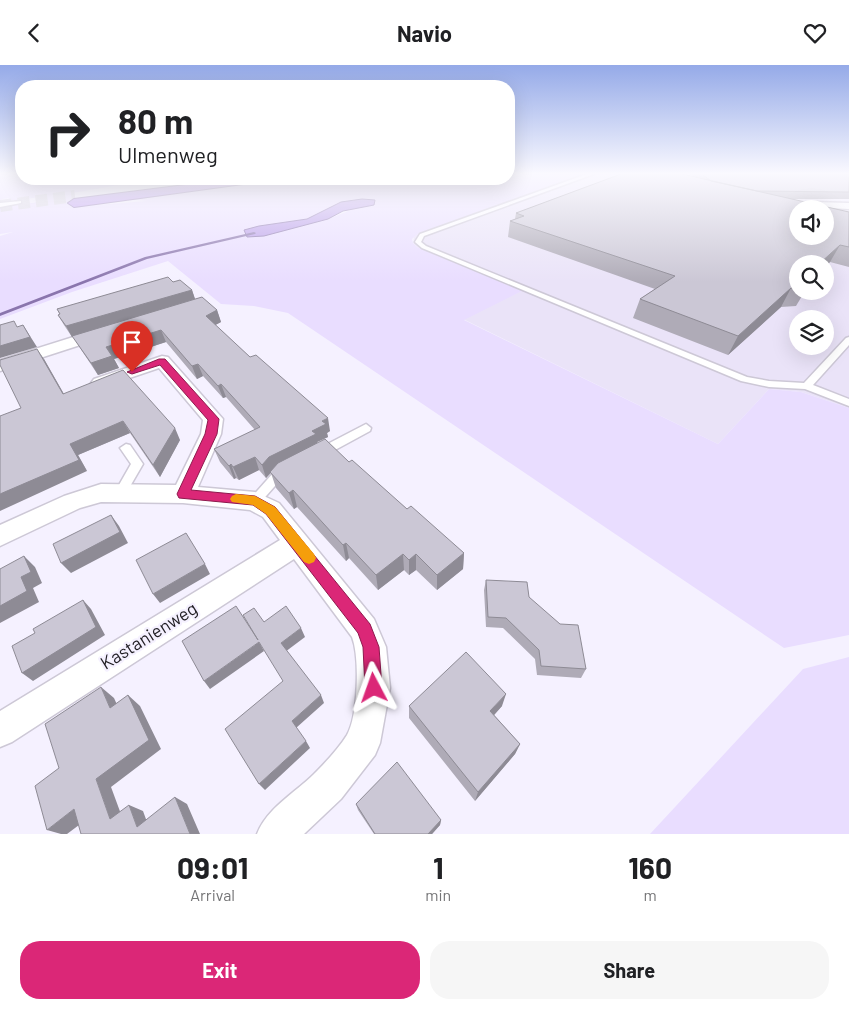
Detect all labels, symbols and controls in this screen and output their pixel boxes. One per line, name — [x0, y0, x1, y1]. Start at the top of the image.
icon: back — [20, 19, 48, 47]
icon: heart — [801, 19, 829, 47]
text: Navio — [397, 20, 452, 46]
text: 80 m — [118, 99, 193, 141]
icon: right — [35, 100, 100, 165]
text: Ulmenweg — [118, 141, 218, 167]
map controls — [789, 200, 834, 355]
button: sound — [789, 200, 834, 245]
button: search — [789, 255, 834, 300]
button: layers — [789, 310, 834, 355]
pin — [111, 321, 153, 372]
icon: arrive — [118, 328, 146, 356]
street label: Kastanienweg — [96, 597, 201, 674]
position arrow — [347, 661, 399, 713]
text: 09:01 — [177, 849, 248, 885]
text: 1 — [433, 849, 444, 885]
text: 160 — [628, 849, 672, 885]
text: Arrival — [190, 885, 235, 904]
text: min — [425, 885, 451, 904]
text: m — [643, 885, 657, 904]
button: Exit — [20, 941, 420, 999]
button: Share — [430, 941, 829, 999]

